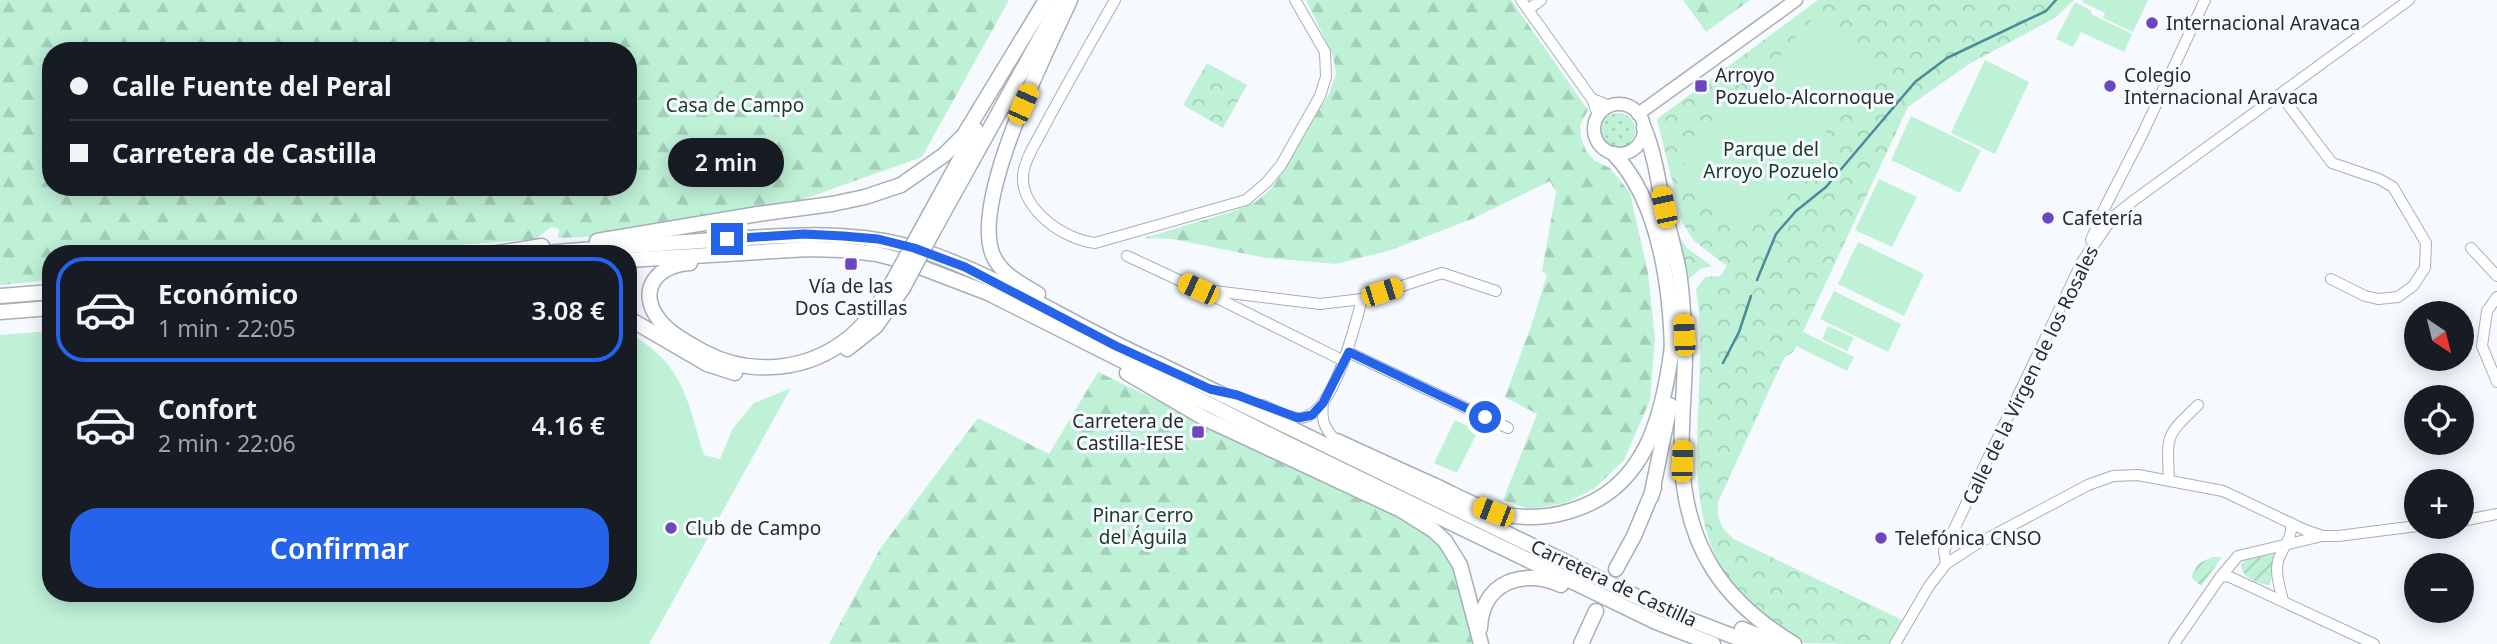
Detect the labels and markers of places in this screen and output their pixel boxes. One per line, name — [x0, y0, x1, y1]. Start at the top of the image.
place label: Internacional Aravaca — [2166, 10, 2360, 36]
marker: Internacional Aravaca — [2144, 15, 2160, 31]
place label: Arroyo Pozuelo-Alcornoque — [1715, 62, 1895, 110]
place label: Colegio Internacional Aravaca — [2124, 62, 2318, 110]
marker: Arroyo Pozuelo-Alcornoque — [1693, 78, 1709, 94]
marker: Colegio Internacional Aravaca — [2102, 78, 2118, 94]
place label: Cafetería — [2062, 205, 2143, 231]
marker: Cafetería — [2040, 210, 2056, 226]
marker: Vía de las Dos Castillas — [843, 256, 859, 272]
place label: Vía de las Dos Castillas — [795, 273, 907, 321]
place label: Carretera de Castilla-IESE — [1072, 408, 1184, 456]
marker: Carretera de Castilla-IESE — [1190, 424, 1206, 440]
place label: Club de Campo — [685, 515, 821, 541]
marker: Club de Campo — [663, 520, 679, 536]
place label: Telefónica CNSO — [1895, 525, 2042, 551]
marker: Telefónica CNSO — [1873, 530, 1889, 546]

